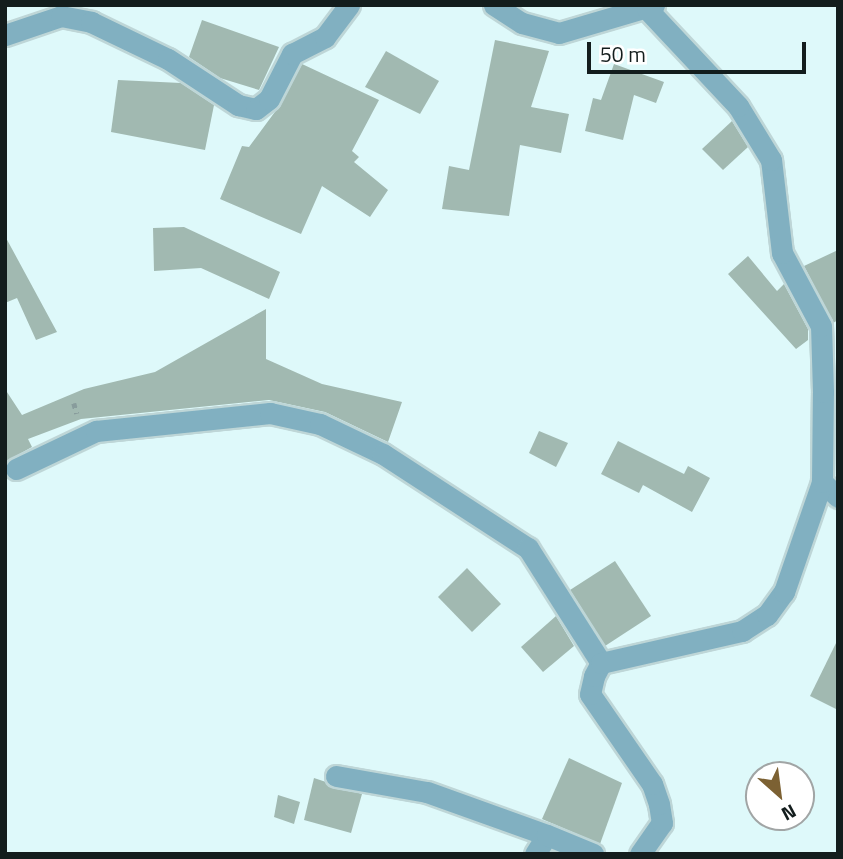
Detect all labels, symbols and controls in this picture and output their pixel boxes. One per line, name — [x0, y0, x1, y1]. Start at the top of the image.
scale bar — [591, 28, 810, 72]
text: 50 m — [600, 38, 646, 70]
north arrow — [745, 761, 815, 831]
text: N — [777, 797, 802, 829]

